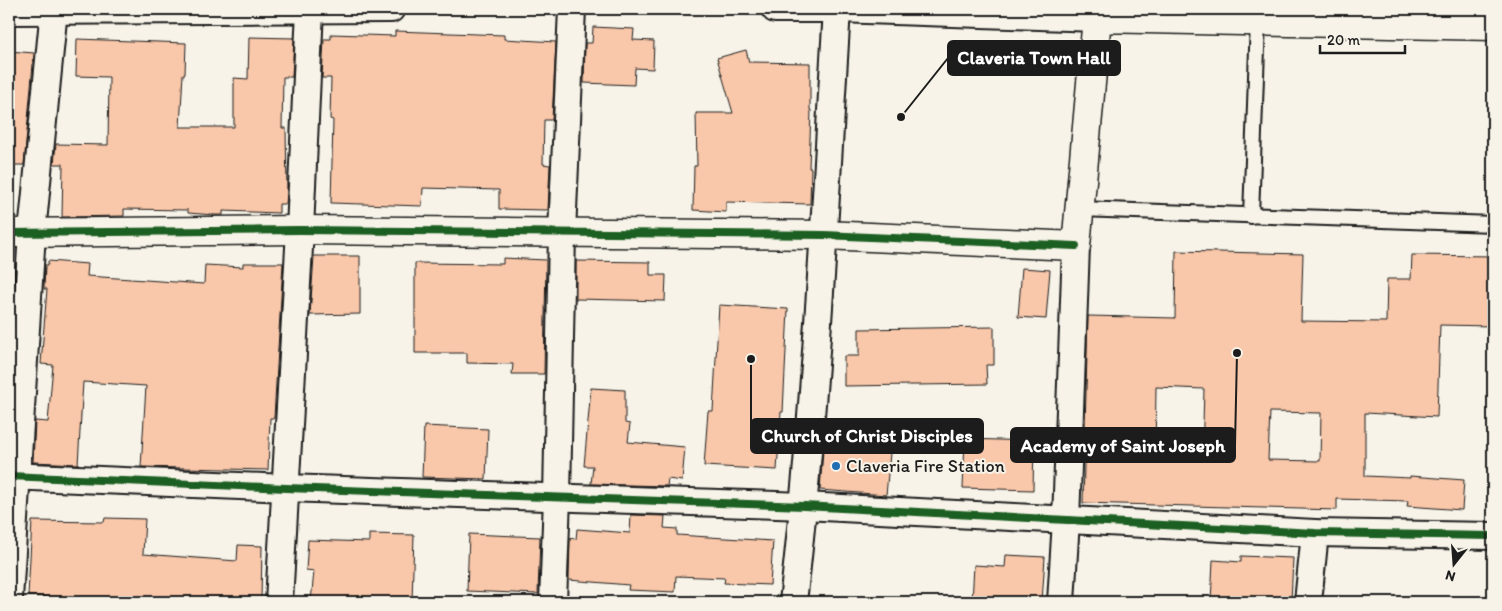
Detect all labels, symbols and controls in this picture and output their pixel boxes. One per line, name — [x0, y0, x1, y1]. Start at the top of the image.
scale bar — [1320, 22, 1404, 54]
text: 20 m — [1327, 31, 1361, 49]
callout: Claveria Town Hall — [948, 41, 1120, 75]
text: Claveria Town Hall — [957, 46, 1111, 69]
callout: Church of Christ Disciples — [751, 419, 983, 453]
text: Church of Christ Disciples — [761, 424, 973, 447]
callout: Academy of Saint Joseph — [1011, 428, 1235, 462]
text: Academy of Saint Joseph — [1020, 434, 1226, 457]
place label: Claveria Fire Station — [846, 455, 1005, 477]
marker: Claveria Fire Station — [830, 460, 842, 472]
north arrow — [1430, 538, 1480, 588]
text: N — [1443, 566, 1457, 585]

